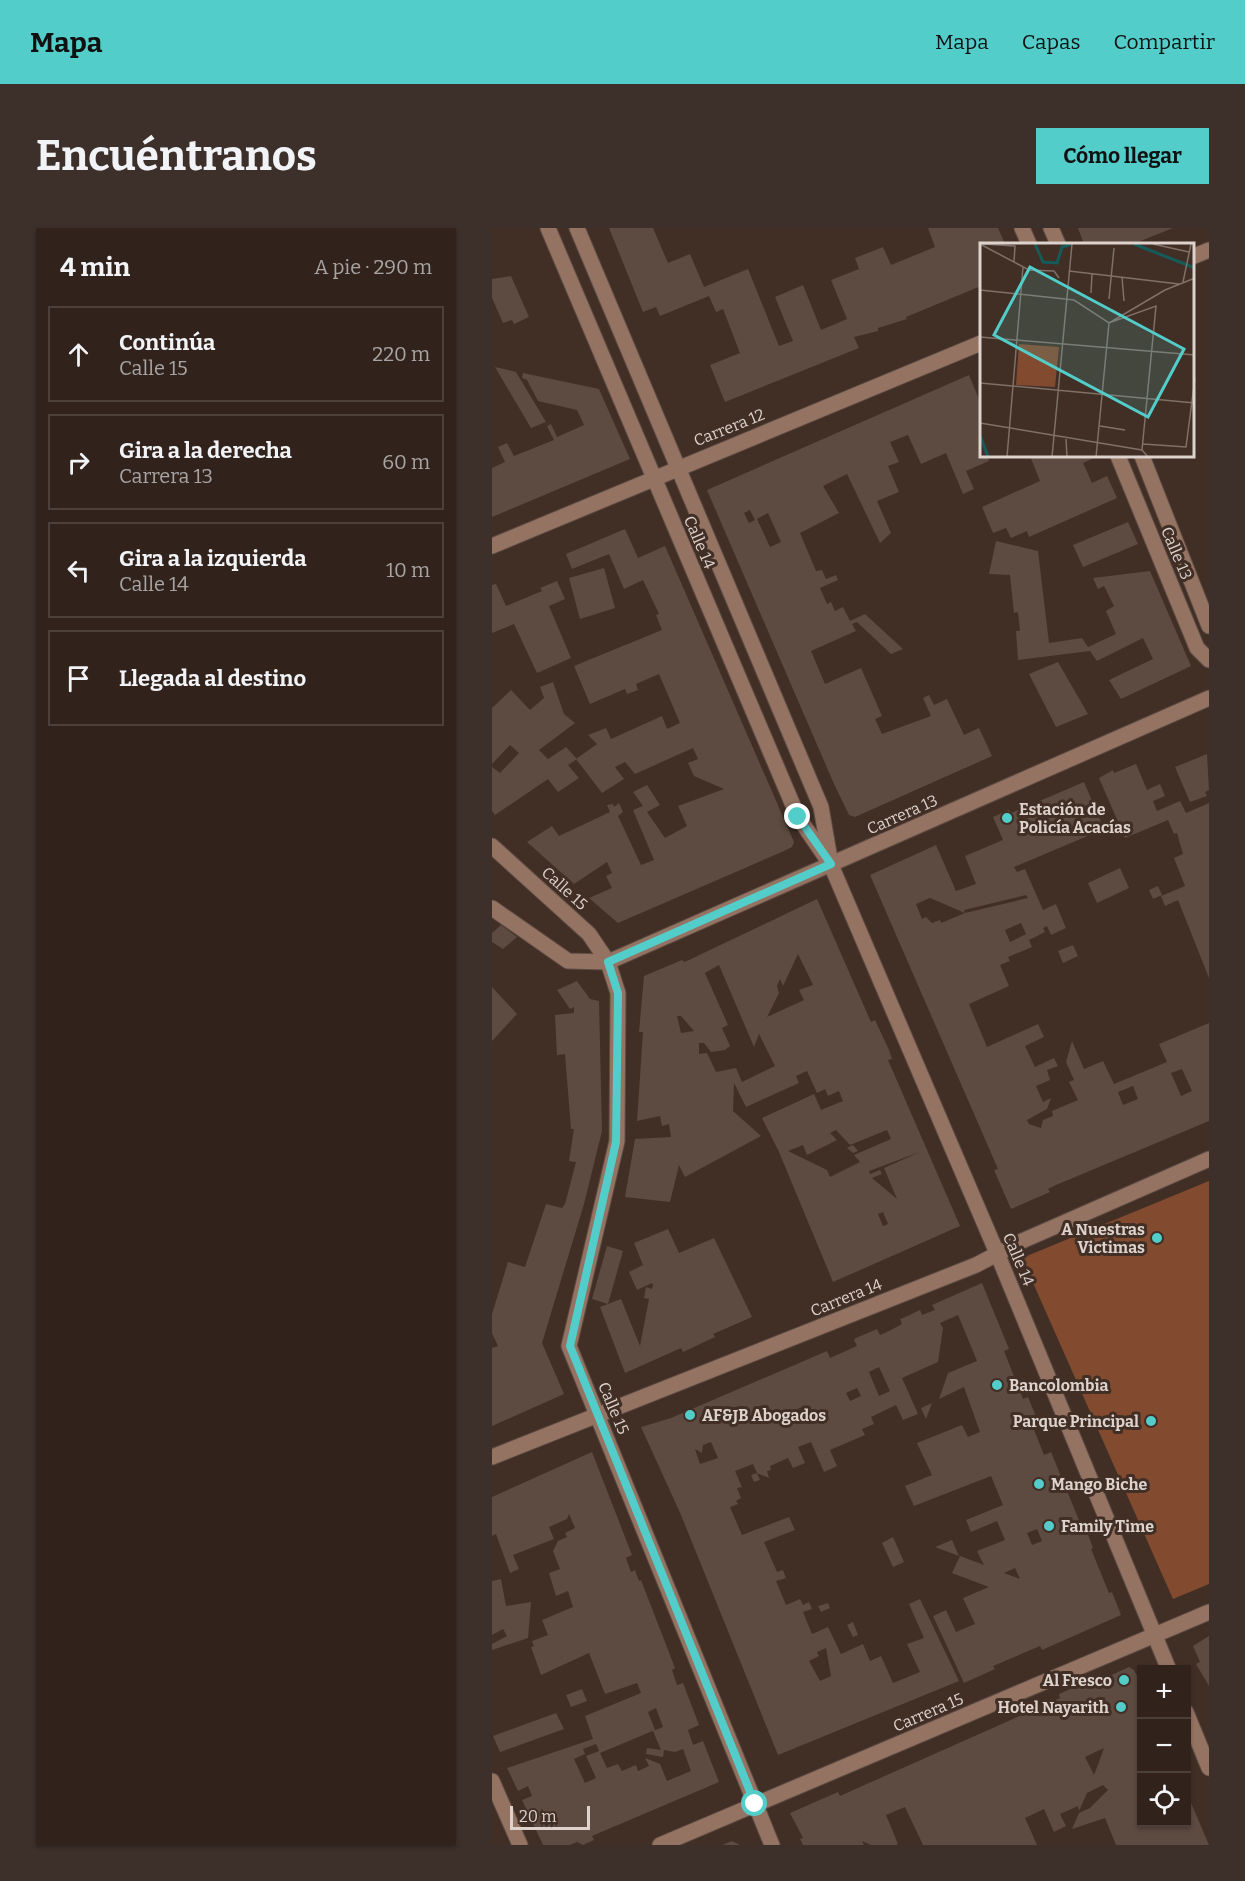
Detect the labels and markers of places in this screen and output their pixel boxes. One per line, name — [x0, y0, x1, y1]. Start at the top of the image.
place label: Estación de Policía Acacías — [1019, 800, 1131, 837]
marker: Estación de Policía Acacías — [1000, 811, 1014, 825]
place label: A Nuestras Victimas — [1061, 1220, 1145, 1257]
marker: A Nuestras Victimas — [1150, 1231, 1164, 1245]
place label: Bancolombia — [1009, 1376, 1109, 1395]
marker: Bancolombia — [990, 1378, 1004, 1392]
place label: AF&JB Abogados — [702, 1406, 826, 1425]
marker: AF&JB Abogados — [683, 1408, 697, 1422]
place label: Parque Principal — [1013, 1412, 1139, 1431]
marker: Parque Principal — [1144, 1414, 1158, 1428]
place label: Mango Biche — [1051, 1475, 1148, 1494]
marker: Mango Biche — [1032, 1477, 1046, 1491]
place label: Family Time — [1061, 1517, 1154, 1536]
marker: Family Time — [1042, 1519, 1056, 1533]
place label: Al Fresco — [1043, 1671, 1112, 1690]
marker: Al Fresco — [1117, 1673, 1131, 1687]
place label: Hotel Nayarith — [998, 1698, 1109, 1717]
marker: Hotel Nayarith — [1114, 1700, 1128, 1714]

